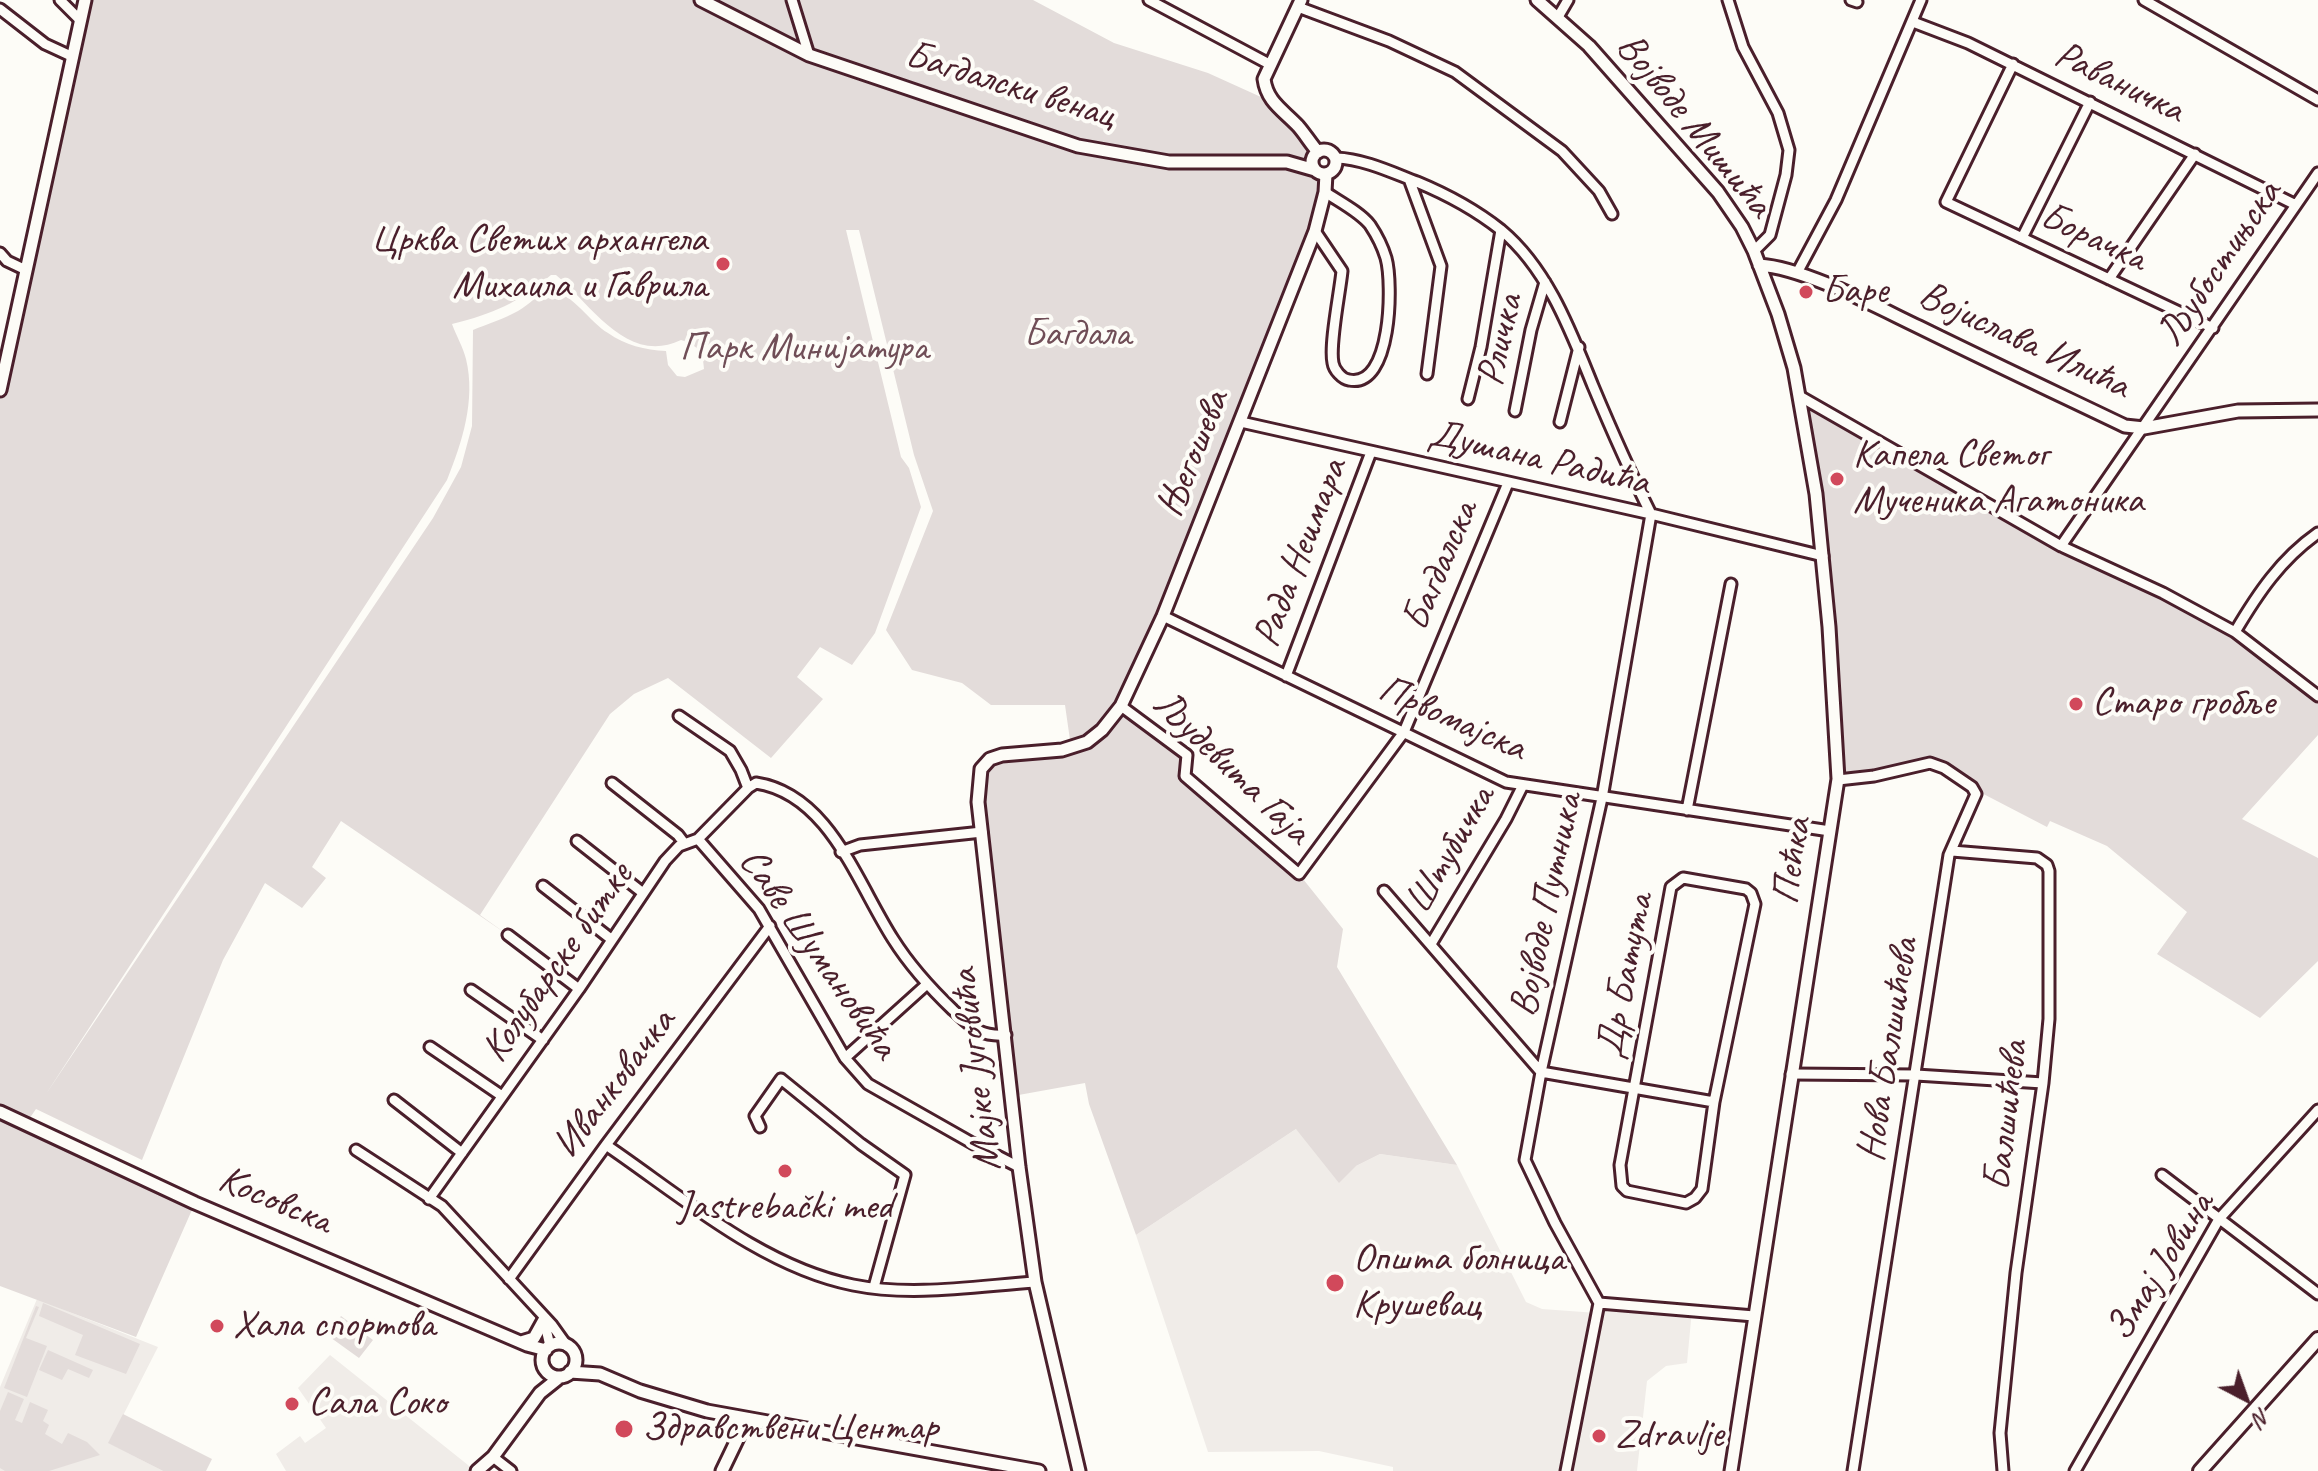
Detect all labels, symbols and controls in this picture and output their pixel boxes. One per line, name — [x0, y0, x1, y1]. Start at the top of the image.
street label: Војводе Мишића — [1605, 24, 1783, 228]
street label: Багдалски венац — [900, 31, 1120, 141]
street label: Раваничка — [2047, 31, 2191, 135]
street label: Љубостињска — [2147, 172, 2293, 356]
street label: Борачка — [2032, 193, 2154, 283]
place label: Црква Светих архангела Михаила и Гаврила — [371, 217, 707, 311]
marker: Црква Светих архангела Михаила и Гаврила — [714, 255, 732, 273]
place label: Баре — [1822, 268, 1888, 316]
street label: Војислава Илића — [1911, 271, 2137, 411]
marker: Баре — [1797, 283, 1815, 301]
street label: Рличка — [1467, 290, 1535, 390]
park label: Багдала — [1023, 311, 1131, 359]
park label: Парк Минијатура — [680, 325, 928, 373]
street label: Његошева — [1147, 384, 1241, 524]
street label: Душана Радића — [1424, 410, 1654, 508]
place label: Капела Светог Мученика Агатоника — [1853, 432, 2144, 526]
street label: Рада Неимара — [1243, 452, 1359, 654]
marker: Капела Светог Мученика Агатоника — [1828, 470, 1846, 488]
street label: Багдалска — [1392, 494, 1490, 638]
street label: Првомајска — [1371, 665, 1533, 773]
place label: Старо гробље — [2092, 680, 2275, 728]
street label: Људевита Гаја — [1142, 681, 1320, 855]
marker: Старо гробље — [2067, 695, 2085, 713]
street label: Штубичка — [1395, 778, 1507, 922]
street label: Војводе Путника — [1500, 789, 1594, 1021]
street label: Пећка — [1763, 814, 1823, 908]
street label: Саве Шумановића — [728, 839, 908, 1069]
street label: Колубарске битке — [472, 854, 644, 1072]
street label: Др Батута — [1587, 890, 1665, 1062]
street label: Нова Балшићева — [1848, 935, 1930, 1165]
street label: Мајке Југовића — [941, 966, 1013, 1174]
street label: Иванковачка — [543, 1000, 687, 1168]
street label: Балшићева — [1974, 1038, 2040, 1194]
street label: Косовска — [211, 1156, 339, 1246]
marker: Jastrebački med — [776, 1162, 794, 1180]
place label: Jastrebački med — [678, 1184, 892, 1232]
street label: Змај Јовина — [2097, 1184, 2225, 1350]
place label: Општа болница Крушевац — [1353, 1236, 1564, 1330]
marker: Општа болница Крушевац — [1324, 1272, 1346, 1294]
place label: Хала спортова — [233, 1302, 435, 1350]
marker: Хала спортова — [208, 1317, 226, 1335]
north arrow — [2206, 1359, 2286, 1439]
place label: Сала Соко — [308, 1380, 446, 1428]
marker: Сала Соко — [283, 1395, 301, 1413]
text: N — [2247, 1402, 2276, 1432]
place label: Здравствени Центар — [642, 1405, 938, 1453]
place label: Zdravlje — [1615, 1412, 1723, 1460]
marker: Здравствени Центар — [613, 1418, 635, 1440]
marker: Zdravlje — [1590, 1427, 1608, 1445]

